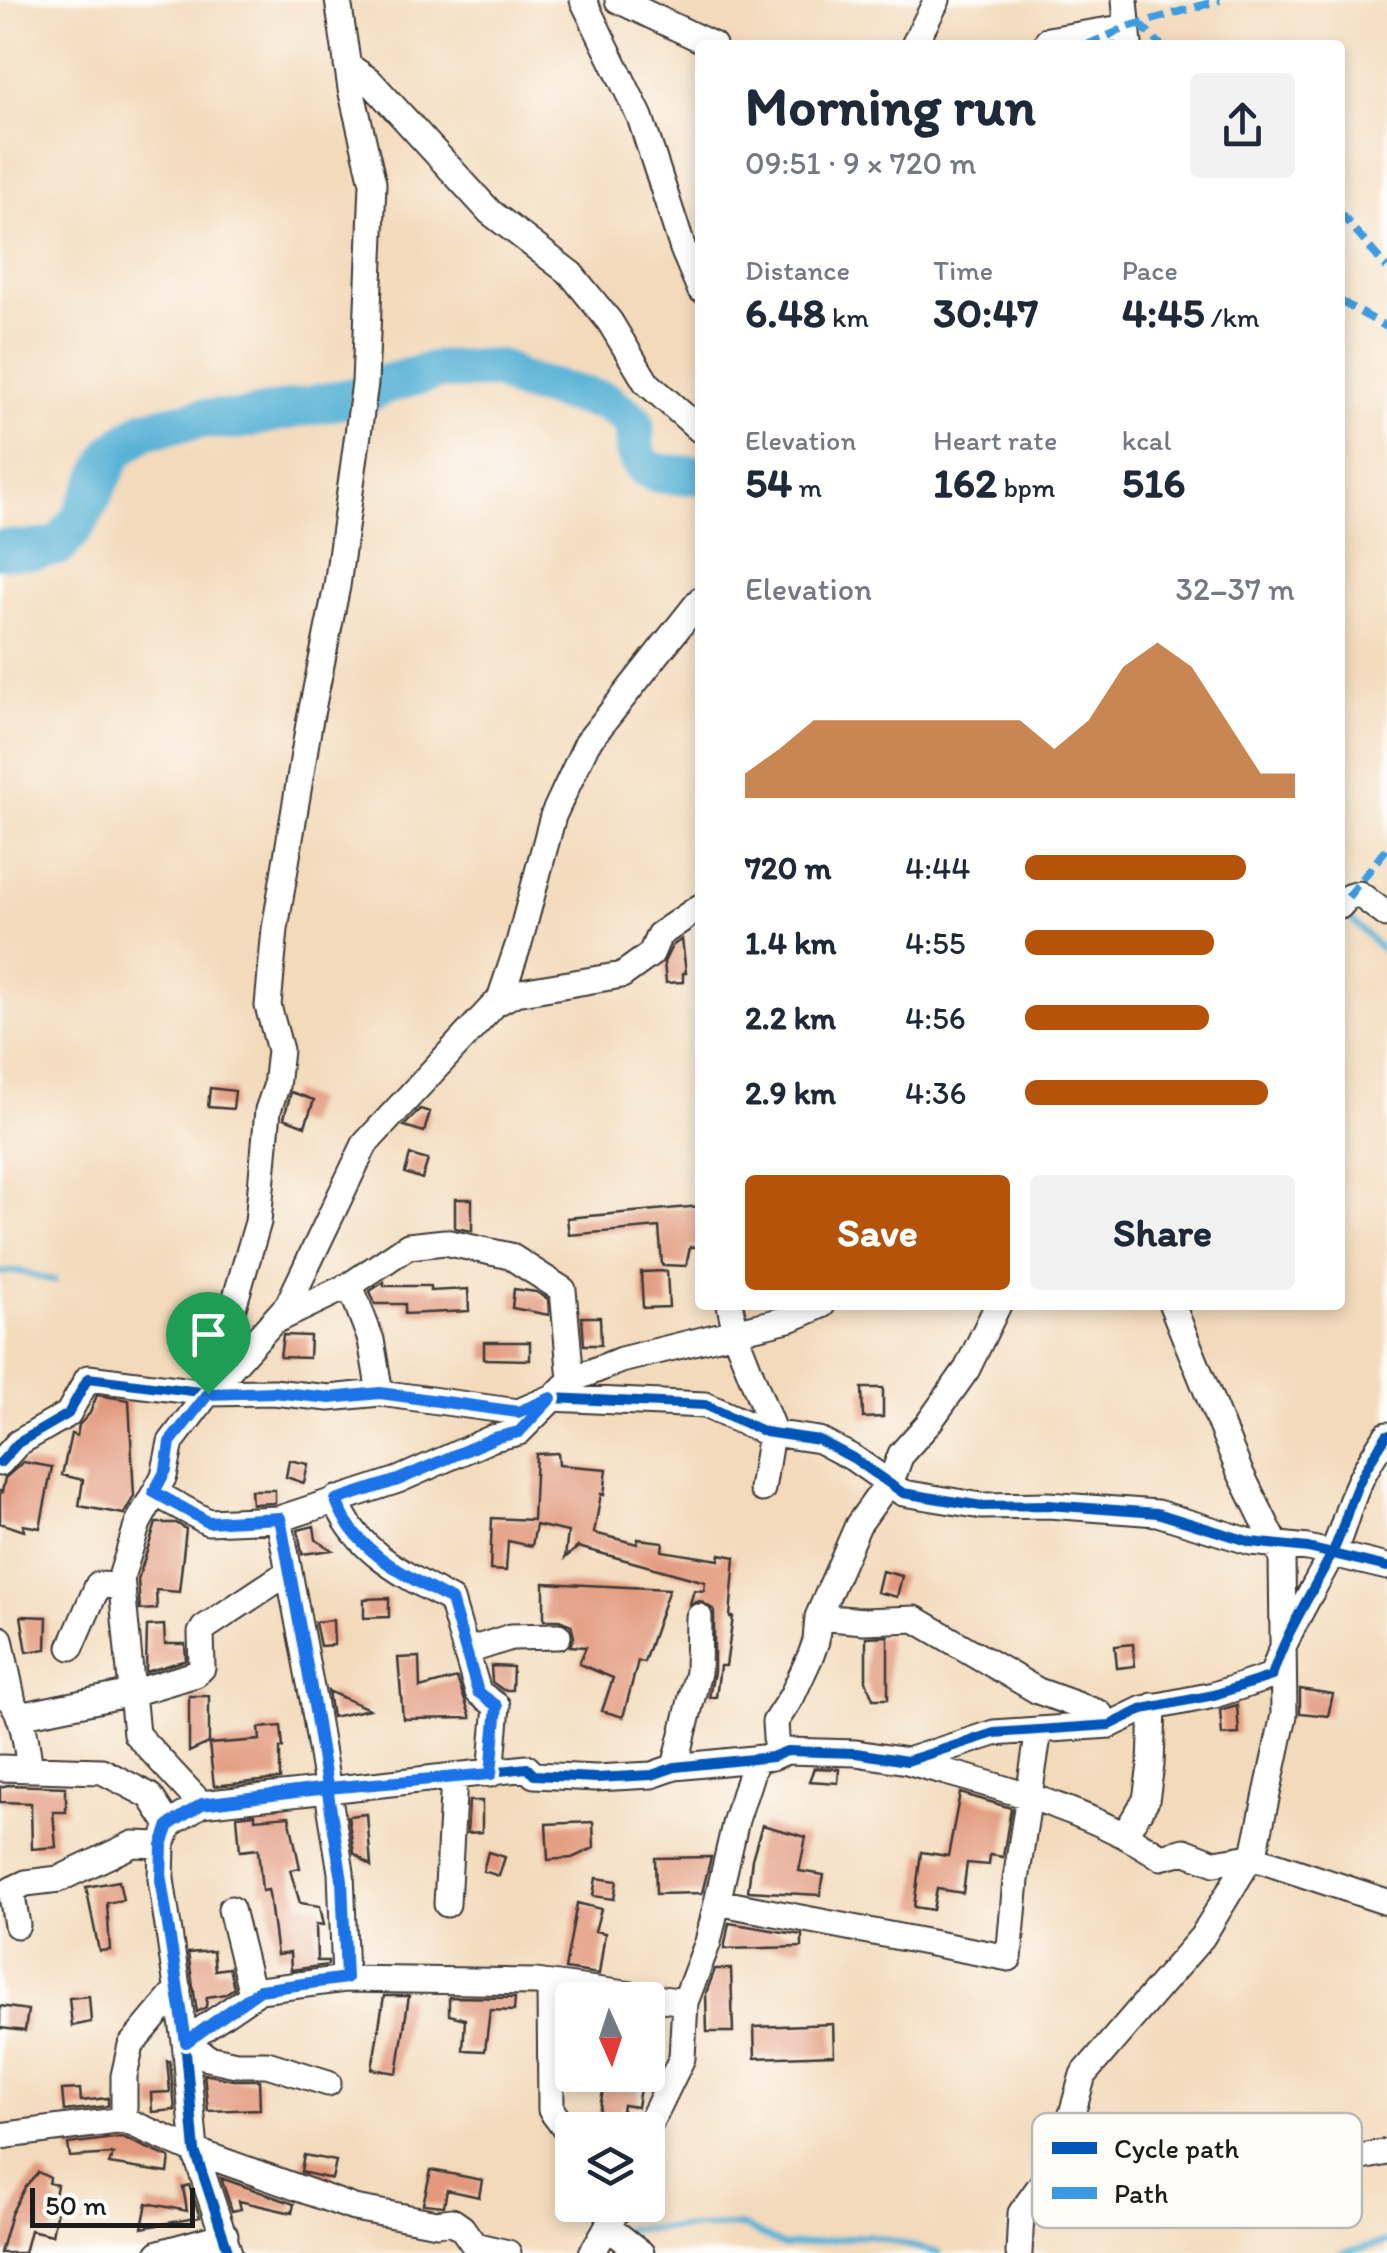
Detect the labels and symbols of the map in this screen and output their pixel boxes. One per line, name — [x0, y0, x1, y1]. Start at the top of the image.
pin — [166, 1292, 251, 1395]
north arrow — [555, 1982, 665, 2092]
legend — [1032, 2113, 1362, 2228]
text: Cycle path — [1114, 2131, 1239, 2165]
text: Path — [1114, 2176, 1168, 2210]
scale bar — [30, 2183, 195, 2228]

